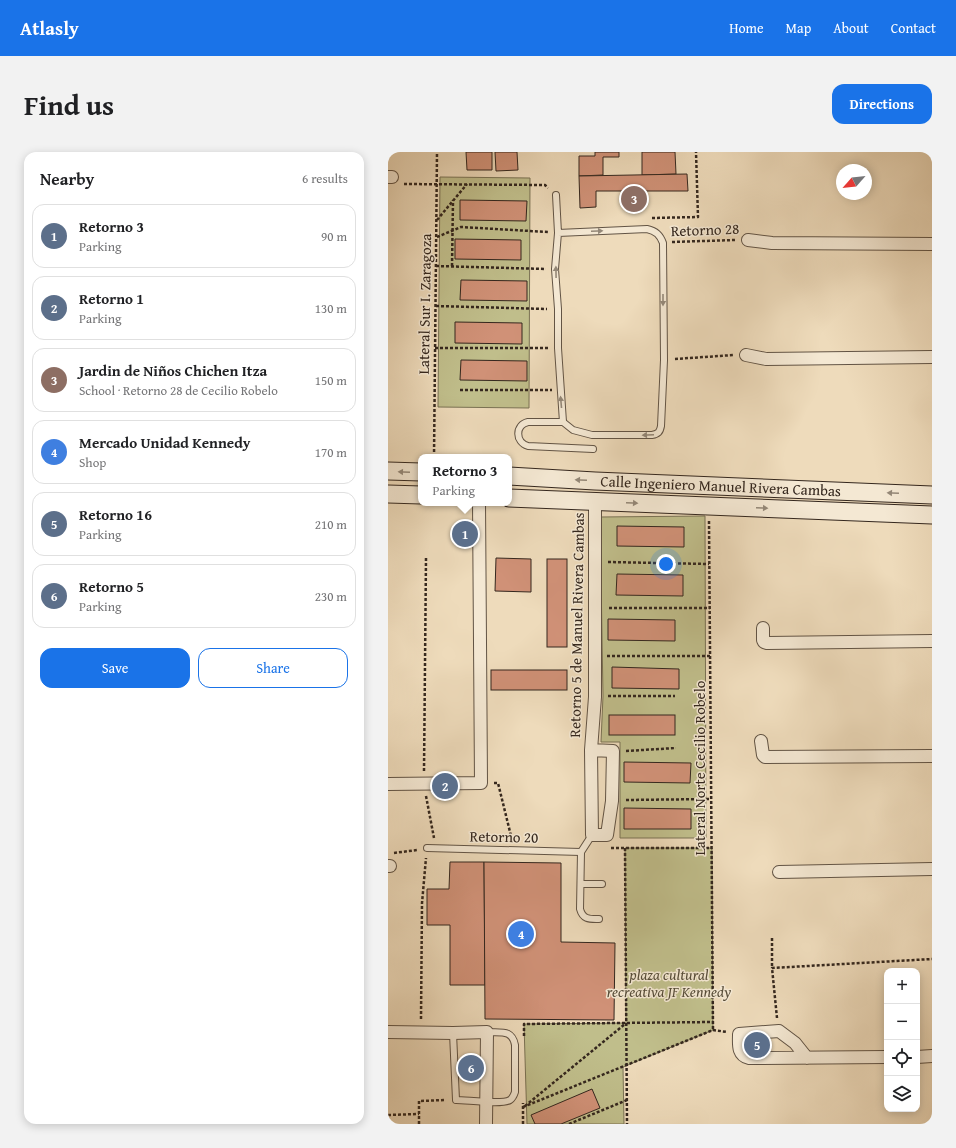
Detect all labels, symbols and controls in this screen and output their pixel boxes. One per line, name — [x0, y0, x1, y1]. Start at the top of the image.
text: Atlasly — [20, 14, 79, 42]
text: Home — [729, 18, 764, 38]
text: Map — [786, 18, 811, 38]
text: About — [833, 18, 869, 38]
text: Contact — [891, 18, 936, 38]
text: Find us — [24, 84, 114, 125]
button: Directions — [832, 84, 932, 124]
north arrow — [836, 164, 872, 200]
text: Nearby — [40, 166, 94, 191]
text: 6 results — [302, 169, 348, 188]
pin: 3 — [621, 184, 647, 214]
text: Retorno 3 — [79, 216, 144, 237]
street label: Retorno 28 — [670, 218, 740, 241]
text: 1 — [51, 227, 57, 246]
text: 90 m — [321, 227, 347, 246]
one-way arrow — [591, 228, 604, 234]
street label: Lateral Sur I. Zaragoza — [413, 233, 436, 375]
text: Parking — [79, 237, 122, 256]
one-way arrow — [553, 265, 559, 278]
text: Retorno 1 — [79, 288, 144, 309]
one-way arrow — [660, 294, 666, 307]
text: 2 — [51, 299, 57, 318]
text: 130 m — [315, 299, 347, 318]
text: Parking — [79, 309, 122, 328]
text: Jardin de Niños Chichen Itza — [79, 360, 267, 381]
text: 3 — [51, 371, 57, 390]
text: 150 m — [315, 371, 347, 390]
text: School · Retorno 28 de Cecilio Robelo — [79, 381, 278, 400]
one-way arrow — [557, 396, 564, 408]
text: Mercado Unidad Kennedy — [79, 432, 251, 453]
one-way arrow — [641, 432, 654, 438]
text: 4 — [51, 443, 57, 462]
text: 170 m — [315, 443, 347, 462]
text: Shop — [79, 453, 106, 472]
popup — [418, 454, 512, 506]
text: Retorno 3 — [432, 460, 498, 481]
one-way arrow — [398, 468, 411, 475]
street label: Calle Ingeniero Manuel Rivera Cambas — [600, 470, 841, 501]
one-way arrow — [575, 477, 587, 484]
text: Parking — [432, 481, 475, 500]
one-way arrow — [887, 490, 899, 497]
one-way arrow — [626, 500, 639, 506]
text: Retorno 16 — [79, 504, 152, 525]
one-way arrow — [756, 505, 768, 512]
street label: Retorno 5 de Manuel Rivera Cambas — [564, 512, 589, 738]
text: 5 — [51, 515, 57, 534]
text: 210 m — [315, 515, 347, 534]
pin: 1 — [452, 519, 478, 549]
text: Parking — [79, 525, 122, 544]
your location — [656, 554, 676, 574]
text: Retorno 5 — [79, 576, 144, 597]
text: 6 — [51, 587, 57, 606]
text: 230 m — [315, 587, 347, 606]
text: Parking — [79, 597, 122, 616]
button: Save — [40, 648, 190, 688]
button: Share — [198, 648, 348, 688]
street label: Lateral Norte Cecilio Robelo — [689, 680, 710, 856]
pin: 2 — [432, 771, 458, 801]
street label: Retorno 20 — [470, 825, 539, 848]
pin: 4 — [508, 919, 534, 949]
park label: plaza cultural recreativa JF Kennedy — [607, 964, 731, 1002]
map controls — [884, 968, 920, 1112]
button: + — [884, 968, 920, 1004]
button: − — [884, 1004, 920, 1040]
pin: 5 — [744, 1030, 770, 1060]
button: locate — [884, 1040, 920, 1076]
pin: 6 — [458, 1053, 484, 1083]
button: layers — [884, 1076, 920, 1112]

